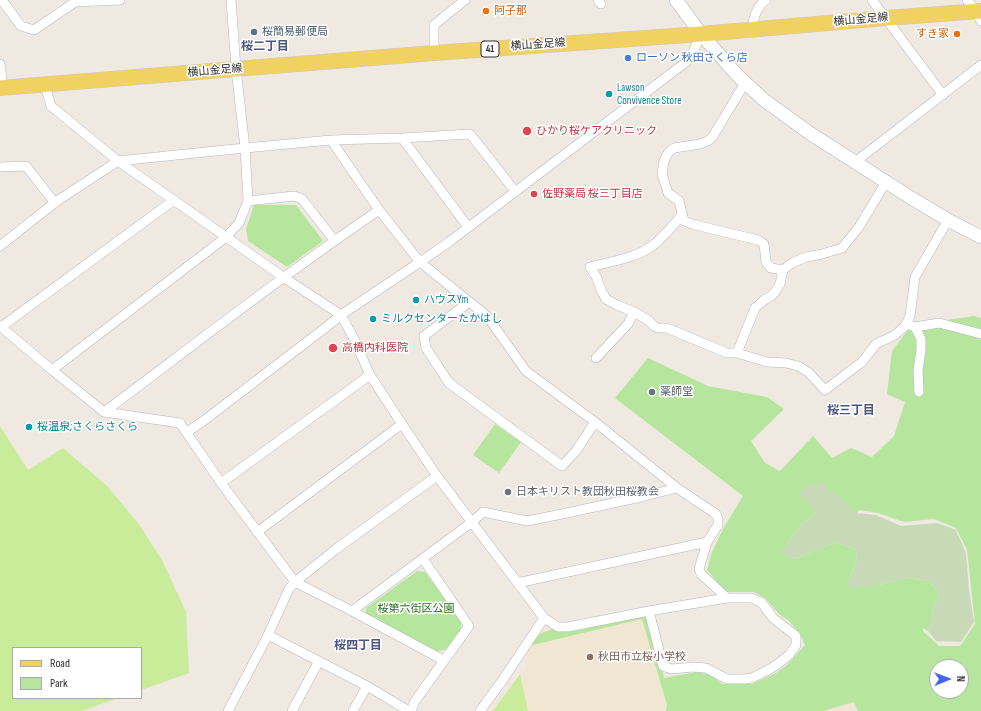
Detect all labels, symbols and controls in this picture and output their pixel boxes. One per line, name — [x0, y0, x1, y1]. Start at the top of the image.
place label: 阿子那 — [494, 4, 527, 18]
marker: 阿子那 — [481, 6, 491, 16]
street label: 横山金足線 — [833, 11, 889, 29]
place label: 桜簡易郵便局 — [262, 25, 328, 39]
marker: 桜簡易郵便局 — [249, 27, 259, 37]
place label: すき家 — [916, 27, 949, 41]
marker: すき家 — [952, 29, 962, 39]
street label: 横山金足線 — [510, 36, 566, 54]
district label: 桜二丁目 — [241, 40, 289, 54]
road number: 41 — [481, 41, 499, 57]
place label: ローソン 秋田さくら店 — [636, 51, 748, 65]
marker: ローソン 秋田さくら店 — [623, 53, 633, 63]
street label: 横山金足線 — [187, 62, 243, 80]
place label: Lawson Convivence Store — [617, 81, 682, 107]
marker: Lawson Convivence Store — [604, 89, 614, 99]
place label: ひかり桜ケアクリニック — [536, 124, 657, 138]
marker: ひかり桜ケアクリニック — [521, 125, 533, 137]
place label: 佐野薬局 桜三丁目店 — [542, 187, 643, 201]
marker: 佐野薬局 桜三丁目店 — [529, 189, 539, 199]
place label: ハウスYm — [424, 293, 468, 307]
marker: ハウスYm — [411, 295, 421, 305]
place label: ミルクセンターたかはし — [381, 312, 502, 326]
marker: ミルクセンターたかはし — [368, 314, 378, 324]
place label: 高橋内科医院 — [342, 341, 408, 355]
marker: 高橋内科医院 — [327, 342, 339, 354]
place label: 薬師堂 — [660, 385, 693, 399]
marker: 薬師堂 — [647, 387, 657, 397]
district label: 桜三丁目 — [827, 404, 875, 418]
place label: 桜温泉;さくらさくら — [37, 420, 138, 434]
marker: 桜温泉;さくらさくら — [24, 422, 34, 432]
place label: 日本キリスト教団秋田桜教会 — [516, 485, 659, 499]
marker: 日本キリスト教団秋田桜教会 — [503, 487, 513, 497]
park label: 桜第六街区公園 — [378, 602, 454, 616]
district label: 桜四丁目 — [334, 639, 382, 653]
legend — [12, 647, 142, 699]
place label: 秋田市立桜小学校 — [598, 650, 686, 664]
marker: 秋田市立桜小学校 — [585, 652, 595, 662]
text: Road — [50, 656, 70, 671]
north arrow — [929, 659, 969, 699]
text: Park — [50, 676, 68, 691]
text: N — [954, 676, 967, 682]

